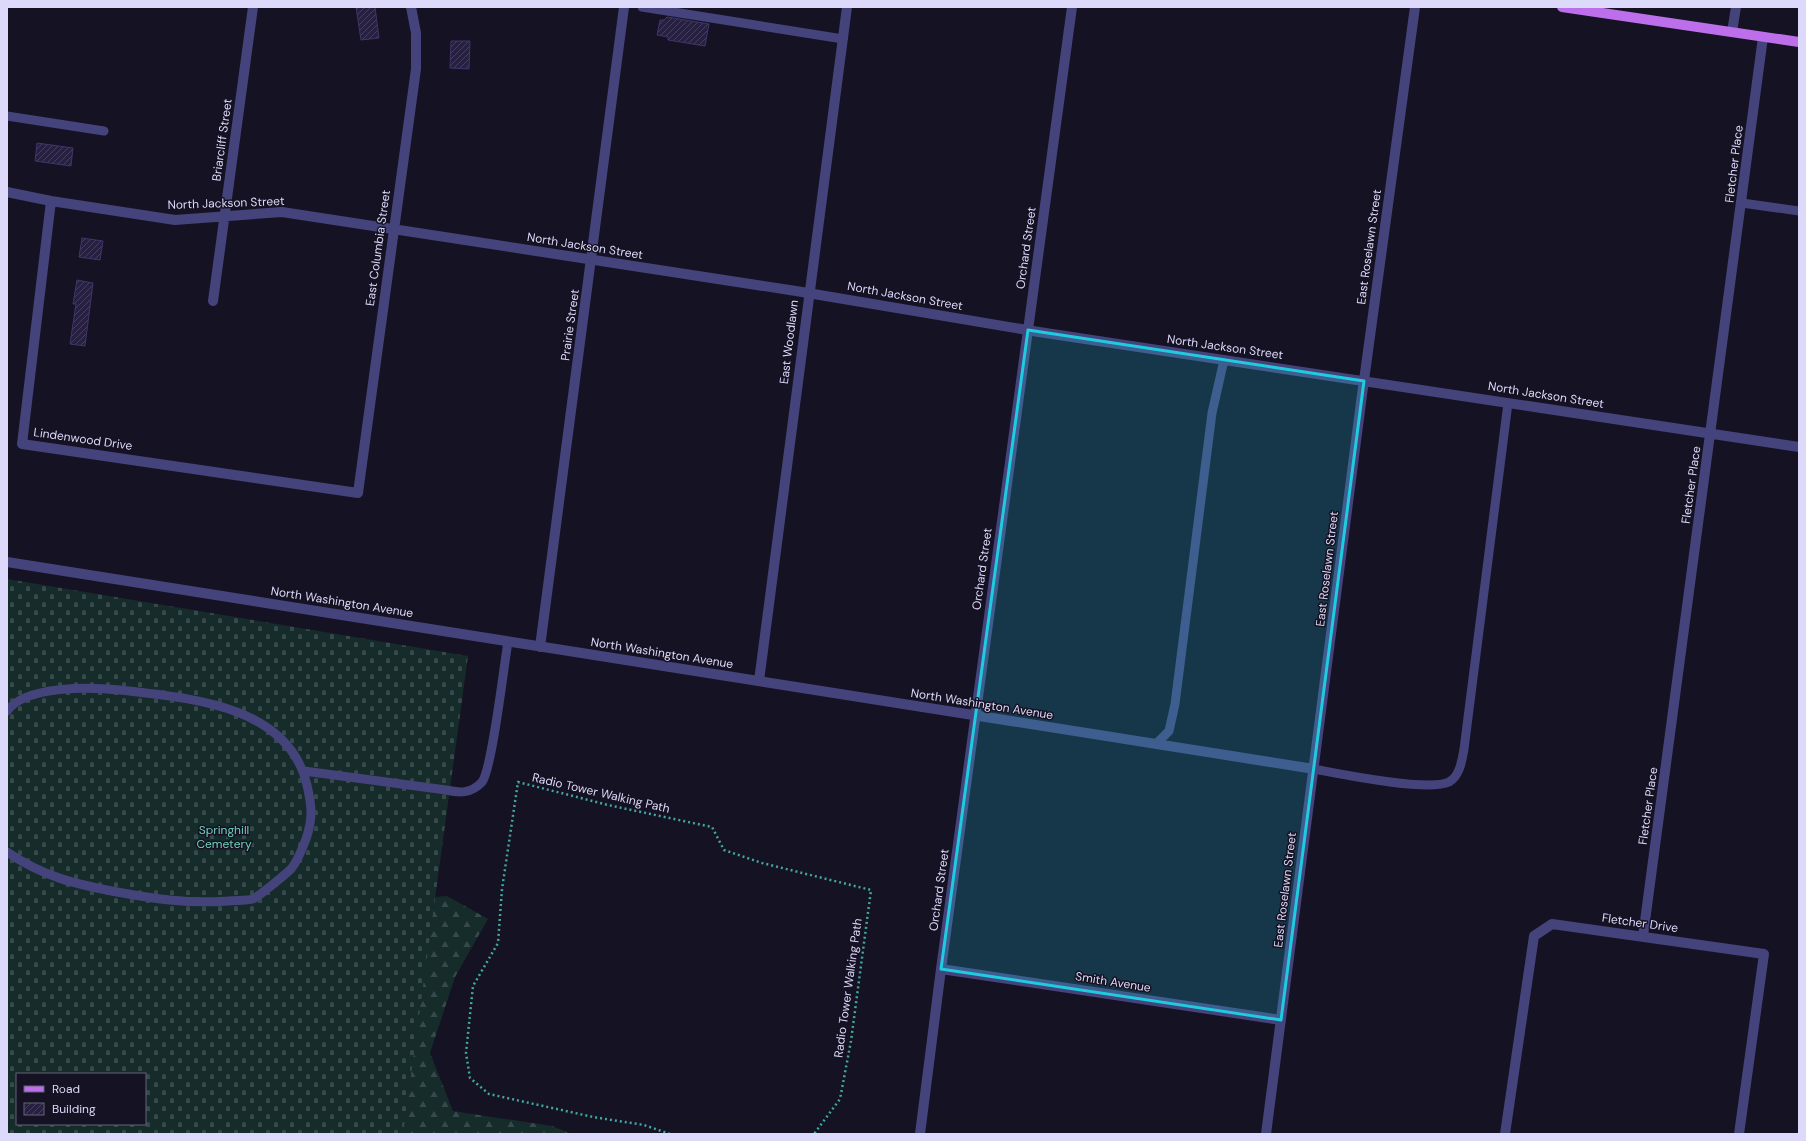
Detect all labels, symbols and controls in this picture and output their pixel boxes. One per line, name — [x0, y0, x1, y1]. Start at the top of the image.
street label: Briarcliff Street — [208, 97, 236, 182]
street label: Fletcher Place — [1721, 124, 1747, 204]
street label: East Roselawn Street — [1353, 188, 1385, 306]
street label: East Columbia Street — [362, 189, 394, 307]
street label: North Jackson Street — [167, 193, 285, 213]
street label: Orchard Street — [1012, 206, 1040, 290]
street label: North Jackson Street — [526, 229, 644, 263]
street label: North Jackson Street — [846, 278, 964, 314]
street label: Prairie Street — [557, 288, 583, 362]
street label: East Woodlawn — [776, 299, 802, 385]
street label: North Jackson Street — [1166, 331, 1284, 363]
street label: North Jackson Street — [1487, 378, 1605, 412]
street label: Lindenwood Drive — [33, 424, 134, 454]
street label: Fletcher Place — [1678, 445, 1704, 525]
street label: East Roselawn Street — [1312, 510, 1342, 628]
street label: Orchard Street — [968, 527, 996, 611]
street label: North Washington Avenue — [270, 583, 415, 621]
street label: North Washington Avenue — [590, 634, 735, 672]
street label: North Washington Avenue — [910, 685, 1055, 723]
street label: Fletcher Place — [1635, 766, 1661, 846]
street label: Radio Tower Walking Path — [531, 769, 671, 817]
park label: Springhill Cemetery — [196, 822, 252, 852]
street label: East Roselawn Street — [1270, 831, 1300, 949]
street label: Orchard Street — [925, 848, 953, 932]
street label: Fletcher Drive — [1601, 910, 1679, 936]
street label: Radio Tower Walking Path — [830, 917, 866, 1059]
street label: Smith Avenue — [1074, 968, 1152, 996]
legend — [16, 1073, 146, 1125]
text: Road — [52, 1081, 80, 1097]
text: Building — [52, 1101, 96, 1117]

